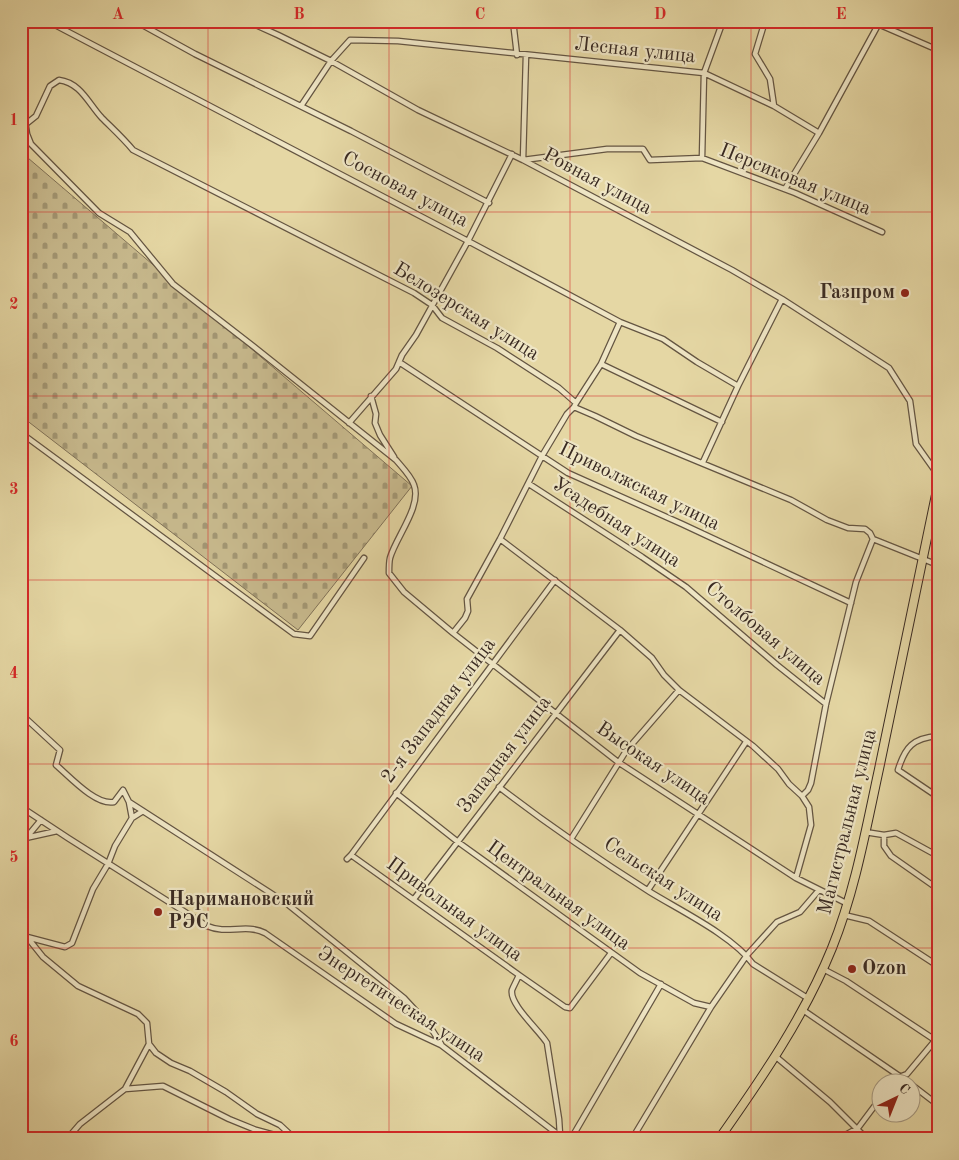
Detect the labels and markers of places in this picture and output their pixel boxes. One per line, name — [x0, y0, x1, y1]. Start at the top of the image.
place label: Газпром — [819, 283, 895, 303]
marker: Газпром — [899, 287, 911, 299]
place label: Наримановский РЭС — [168, 890, 314, 933]
marker: Наримановский РЭС — [152, 906, 164, 918]
place label: Ozon — [862, 959, 907, 979]
marker: Ozon — [846, 963, 858, 975]

